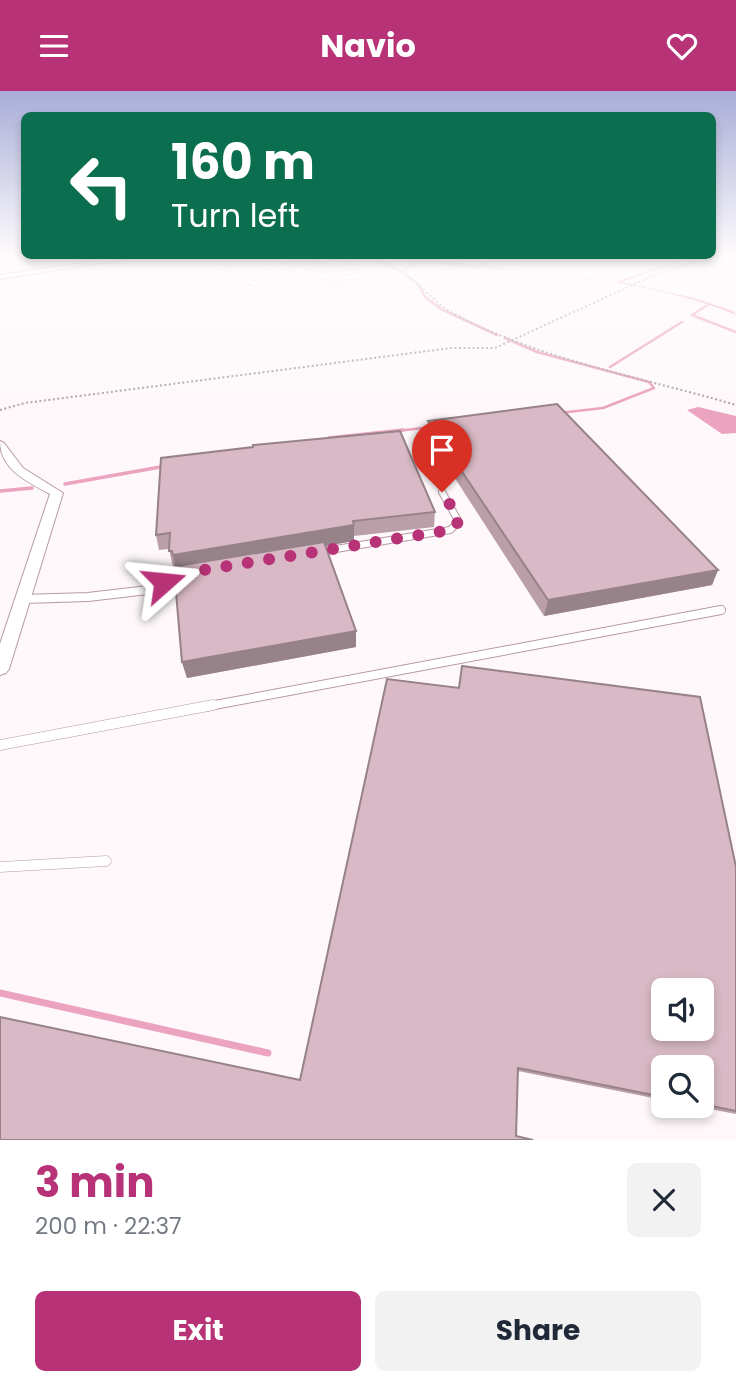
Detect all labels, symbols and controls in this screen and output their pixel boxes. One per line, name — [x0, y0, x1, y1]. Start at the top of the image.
text: Navio — [320, 23, 416, 68]
icon: menu — [35, 27, 73, 65]
icon: heart — [663, 27, 701, 65]
text: 160 m — [171, 128, 315, 196]
icon: left — [56, 140, 147, 231]
text: Turn left — [171, 193, 300, 238]
pin — [412, 420, 472, 492]
icon: arrive — [423, 431, 461, 469]
position arrow — [127, 545, 201, 619]
map controls — [651, 978, 714, 1118]
button: sound — [651, 978, 714, 1041]
button: search — [651, 1055, 714, 1118]
text: 3 min — [35, 1153, 155, 1212]
button: close — [627, 1163, 701, 1237]
text: 200 m · 22:37 — [35, 1210, 182, 1242]
button: Exit — [35, 1291, 361, 1371]
button: Share — [375, 1291, 701, 1371]

